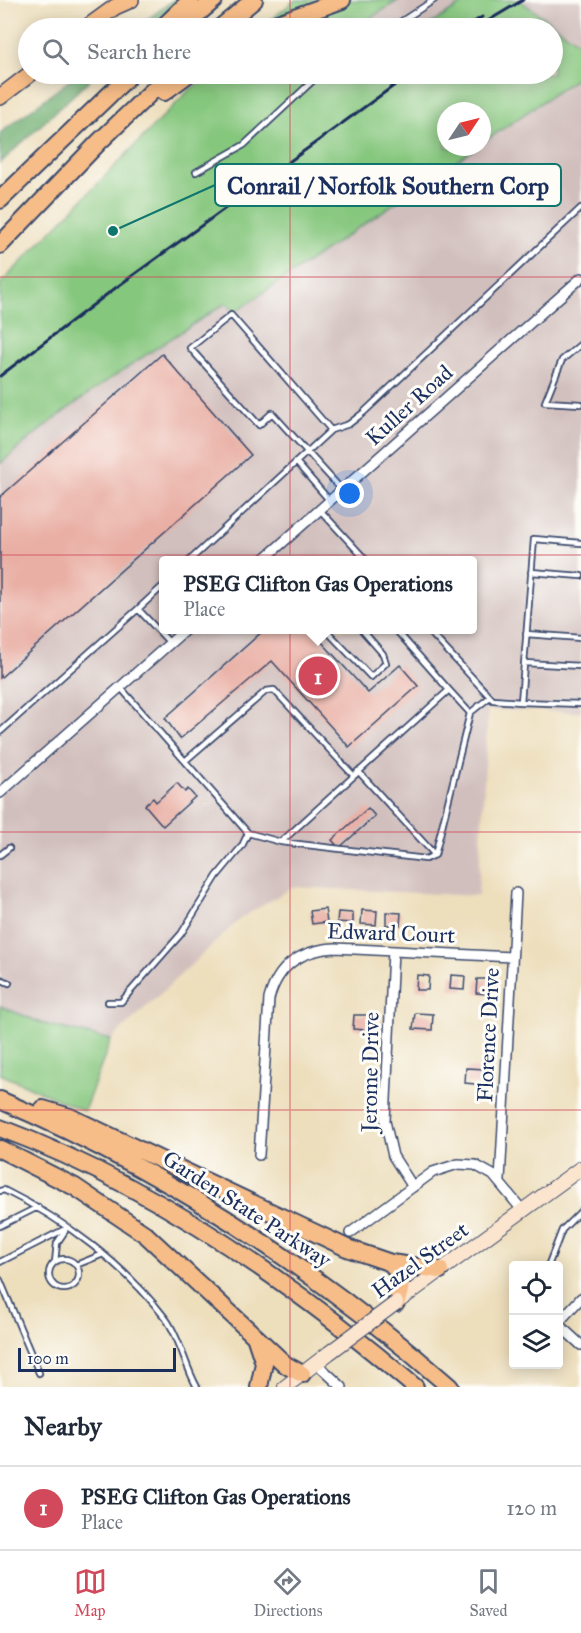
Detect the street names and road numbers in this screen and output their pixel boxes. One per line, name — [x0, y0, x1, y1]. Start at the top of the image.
street label: Kuller Road — [360, 359, 458, 451]
street label: Edward Court — [326, 917, 456, 949]
street label: Florence Drive — [471, 967, 505, 1103]
street label: Jerome Drive — [355, 1012, 385, 1134]
street label: Garden State Parkway — [158, 1145, 337, 1274]
street label: Hazel Street — [366, 1216, 474, 1304]

